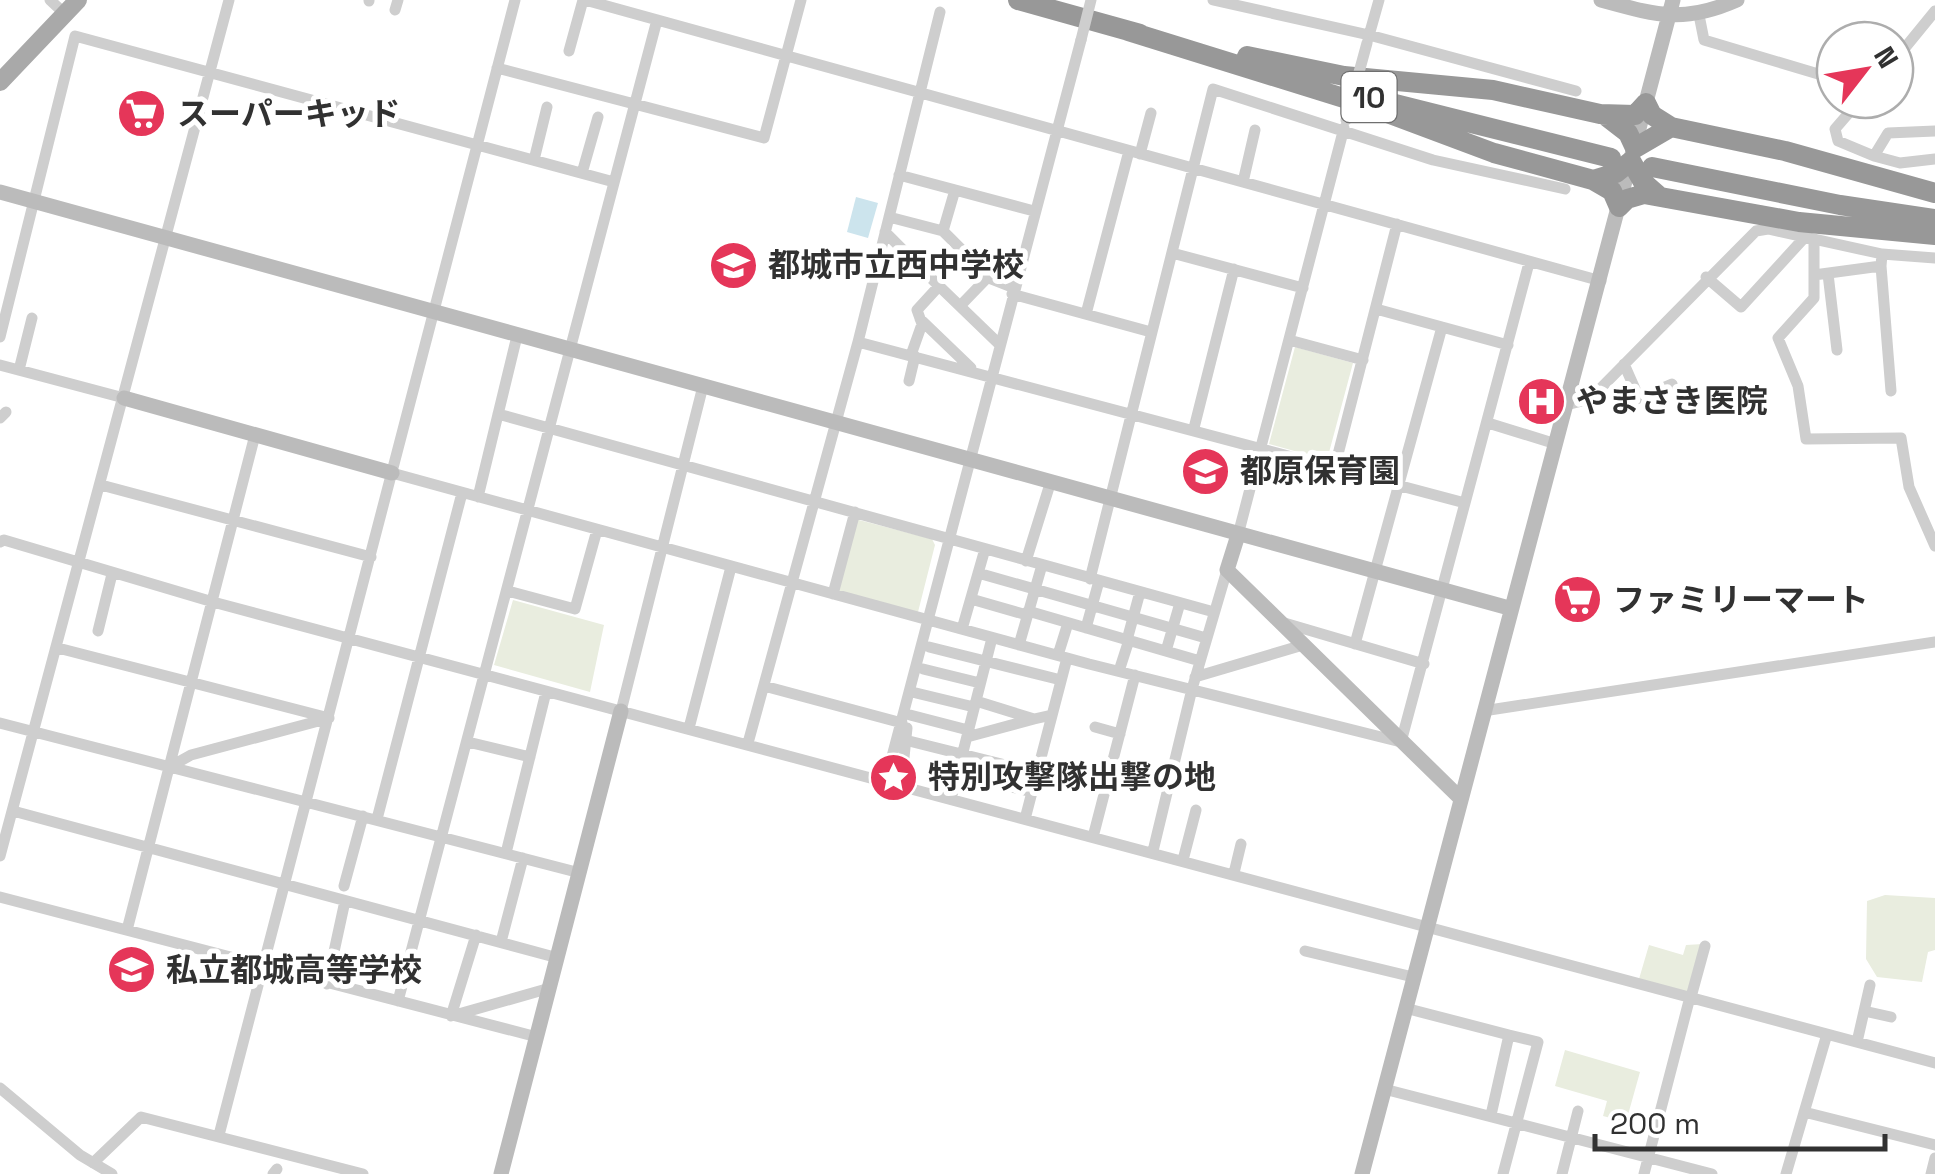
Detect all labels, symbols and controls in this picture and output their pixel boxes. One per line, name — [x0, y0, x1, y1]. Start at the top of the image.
north arrow — [1815, 20, 1915, 120]
text: N — [1866, 40, 1907, 74]
road number: 10 — [1342, 72, 1396, 122]
supermarket icon: スーパーキッド — [116, 88, 168, 140]
place label: スーパーキッド — [177, 94, 401, 134]
school or university icon: 都城市立西中学校 — [707, 239, 759, 291]
place label: 都城市立西中学校 — [768, 245, 1024, 285]
hospital icon: やまさき医院 — [1515, 375, 1567, 427]
place label: やまさき医院 — [1576, 381, 1768, 421]
school or university icon: 都原保育園 — [1179, 445, 1231, 497]
place label: 都原保育園 — [1240, 451, 1400, 491]
supermarket icon: ファミリーマート — [1552, 574, 1604, 626]
place label: ファミリーマート — [1613, 580, 1869, 620]
place icon: 特別攻撃隊出撃の地 — [867, 751, 919, 803]
place label: 特別攻撃隊出撃の地 — [928, 757, 1216, 797]
school or university icon: 私立都城高等学校 — [105, 944, 157, 996]
place label: 私立都城高等学校 — [166, 950, 422, 990]
scale bar — [1595, 1089, 1885, 1151]
text: 200 m — [1610, 1104, 1700, 1143]

